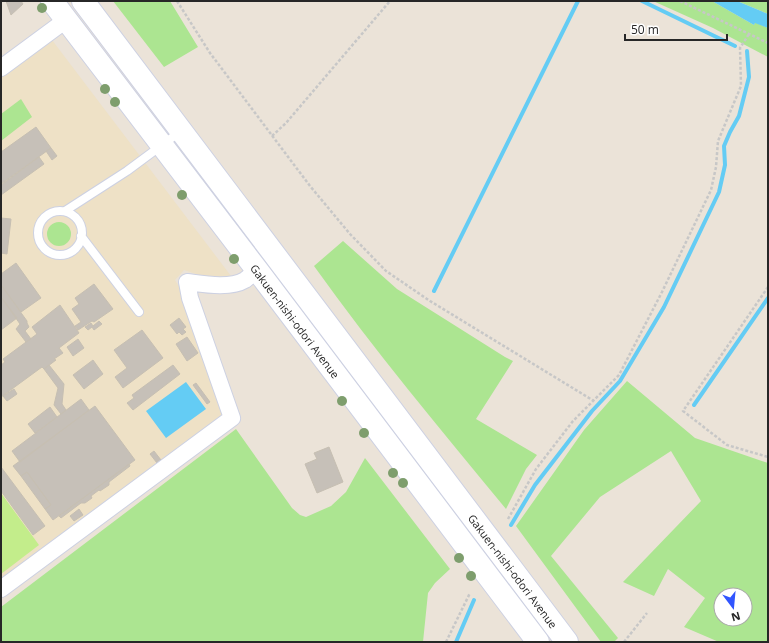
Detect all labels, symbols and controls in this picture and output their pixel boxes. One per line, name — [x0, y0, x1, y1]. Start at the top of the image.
scale bar — [625, 16, 727, 42]
text: 50 m — [631, 21, 659, 38]
street label: Gakuen-nishi-odori Avenue — [247, 261, 343, 381]
street label: Gakuen-nishi-odori Avenue — [465, 511, 561, 631]
north arrow — [713, 587, 753, 627]
text: N — [730, 609, 742, 626]

